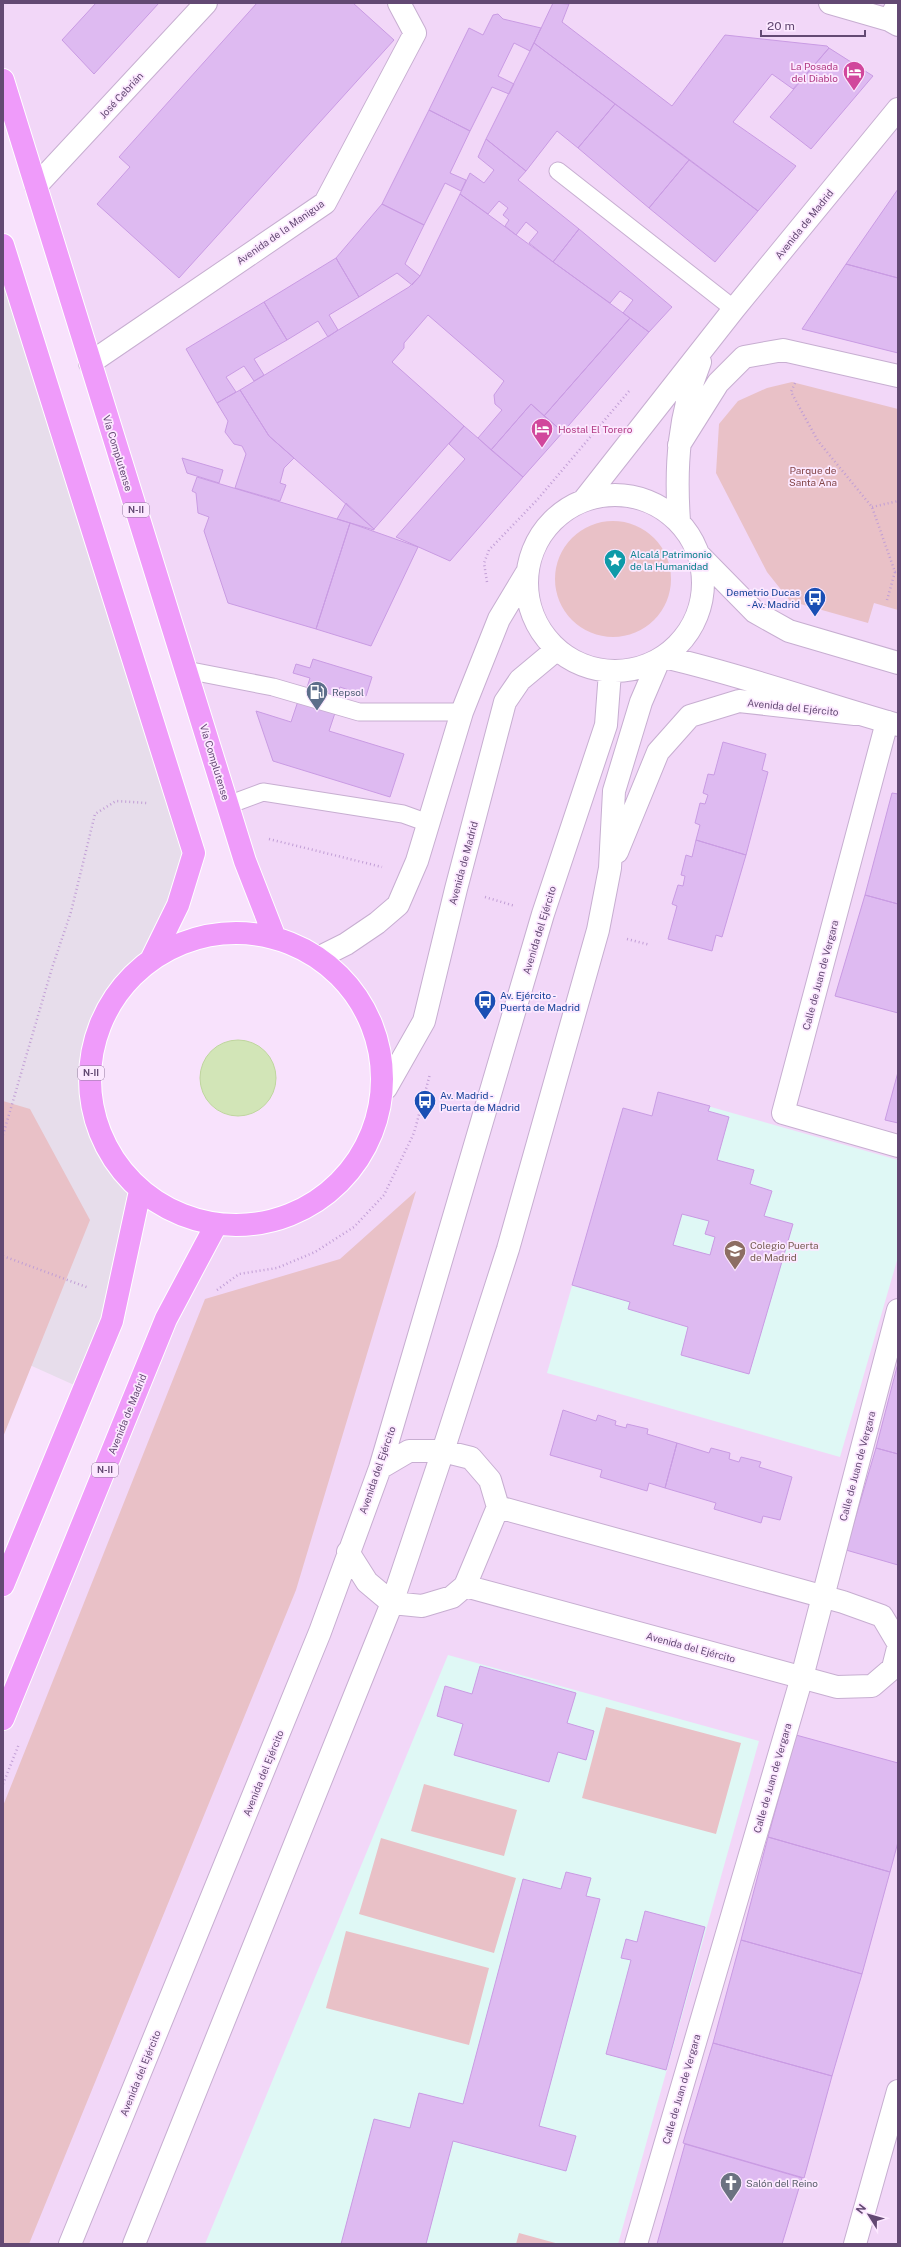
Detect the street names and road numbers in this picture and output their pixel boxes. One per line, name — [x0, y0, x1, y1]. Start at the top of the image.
street label: José Cebrián — [97, 69, 146, 121]
street label: Avenida de Madrid — [772, 187, 836, 261]
street label: Avenida de la Manigua — [234, 197, 326, 267]
street label: Vía Complutense — [101, 414, 135, 493]
road number: N-II — [123, 503, 149, 517]
street label: Avenida del Ejército — [747, 696, 840, 718]
street label: Vía Complutense — [198, 723, 232, 802]
street label: Avenida de Madrid — [446, 820, 480, 906]
street label: Avenida del Ejército — [520, 884, 558, 976]
street label: Calle de Juan de Vergara — [800, 919, 840, 1031]
road number: N-II — [78, 1066, 104, 1080]
street label: Avenida de Madrid — [105, 1372, 149, 1456]
street label: Calle de Juan de Vergara — [837, 1410, 877, 1522]
street label: Avenida del Ejército — [356, 1424, 398, 1515]
road number: N-II — [92, 1463, 118, 1477]
street label: Avenida del Ejército — [645, 1629, 737, 1665]
street label: Calle de Juan de Vergara — [751, 1722, 793, 1834]
street label: Avenida del Ejército — [240, 1728, 286, 1818]
street label: Avenida del Ejército — [117, 2028, 163, 2118]
street label: Calle de Juan de Vergara — [660, 2033, 702, 2145]

